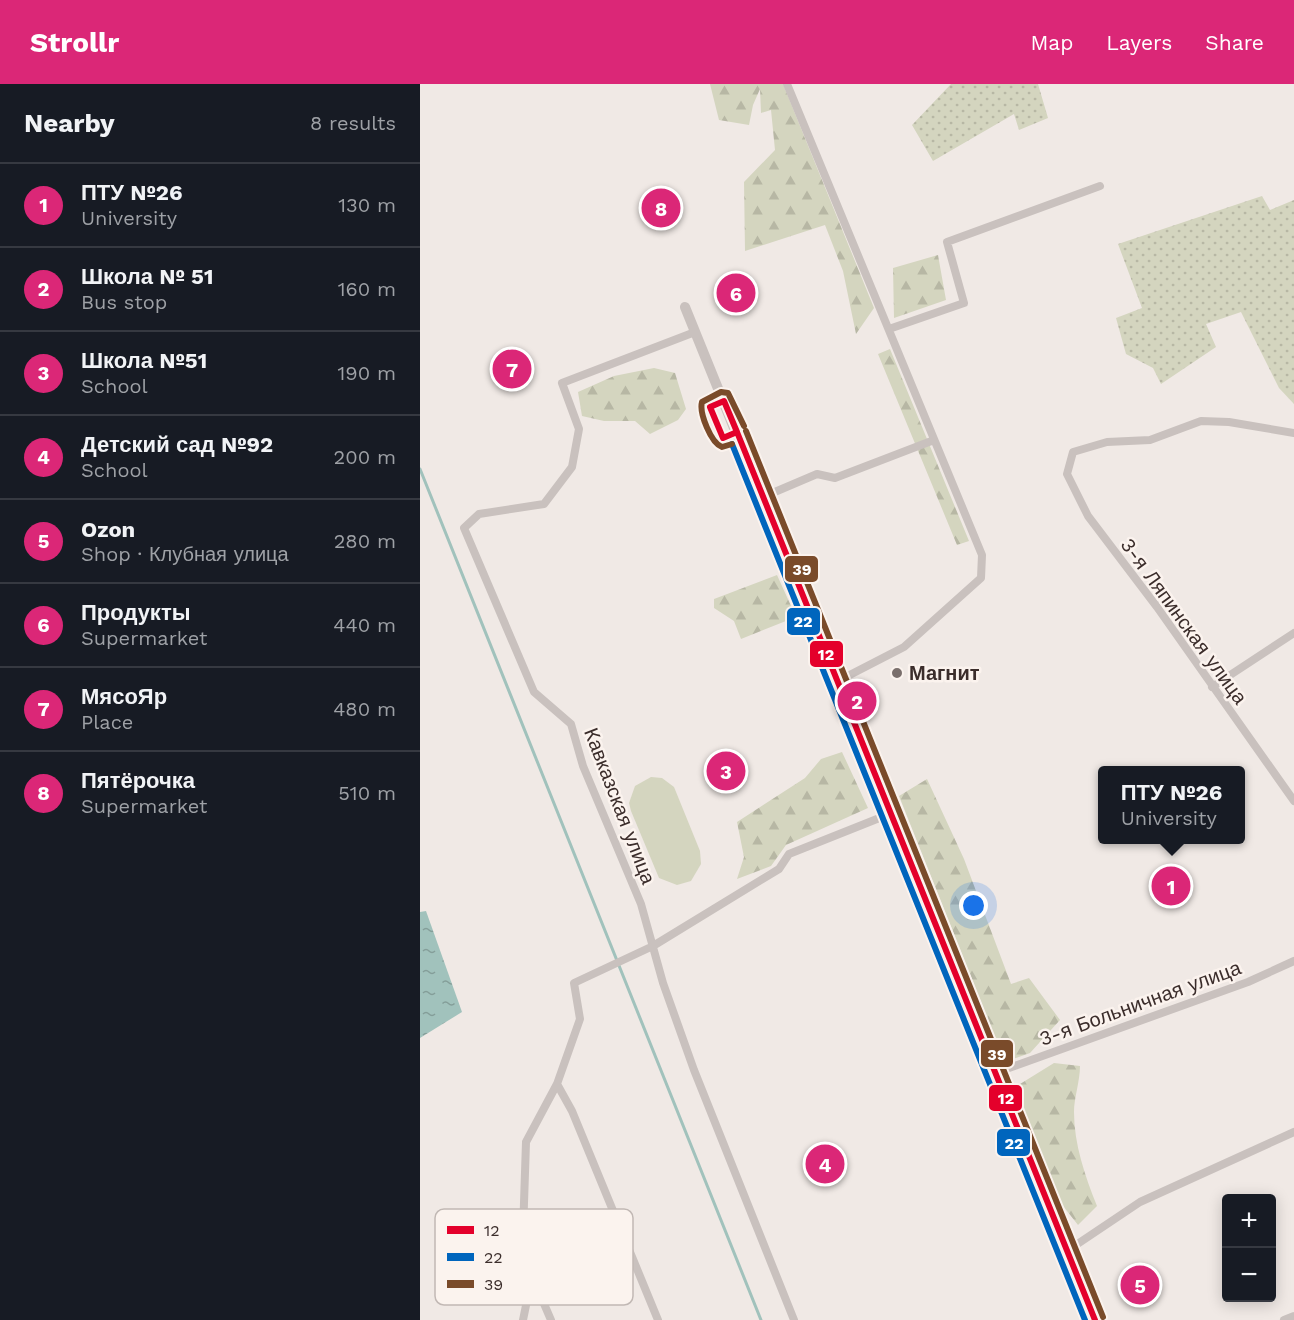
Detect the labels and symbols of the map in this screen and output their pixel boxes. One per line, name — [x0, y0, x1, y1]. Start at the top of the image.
pin: 8 — [642, 186, 680, 230]
pin: 6 — [716, 270, 756, 316]
pin: 7 — [492, 346, 532, 392]
street label: 3-я Ляпинская улица — [1116, 533, 1253, 709]
line badge: 39 — [784, 555, 819, 583]
text: 39 — [792, 560, 812, 579]
line badge: 22 — [786, 607, 821, 636]
text: 22 — [793, 612, 813, 631]
line badge: 12 — [809, 640, 844, 668]
text: 12 — [818, 645, 834, 664]
place label: Магнит — [909, 661, 980, 685]
marker: Магнит — [890, 666, 904, 680]
pin: 2 — [838, 678, 876, 724]
street label: Кавказская улица — [579, 725, 661, 888]
pin: 3 — [706, 748, 746, 794]
pin: 1 — [1152, 864, 1191, 908]
your location — [959, 891, 988, 920]
street label: 3-я Больничная улица — [1036, 955, 1245, 1051]
line badge: 39 — [980, 1039, 1014, 1068]
text: 39 — [987, 1045, 1007, 1064]
line badge: 12 — [988, 1084, 1023, 1112]
text: 12 — [998, 1089, 1014, 1108]
line badge: 22 — [996, 1128, 1031, 1157]
text: 22 — [1004, 1134, 1024, 1153]
pin: 4 — [806, 1142, 844, 1186]
legend — [435, 1209, 633, 1305]
text: 12 — [484, 1221, 500, 1240]
text: 22 — [484, 1248, 503, 1267]
pin: 5 — [1120, 1262, 1160, 1308]
text: 39 — [484, 1275, 503, 1294]

